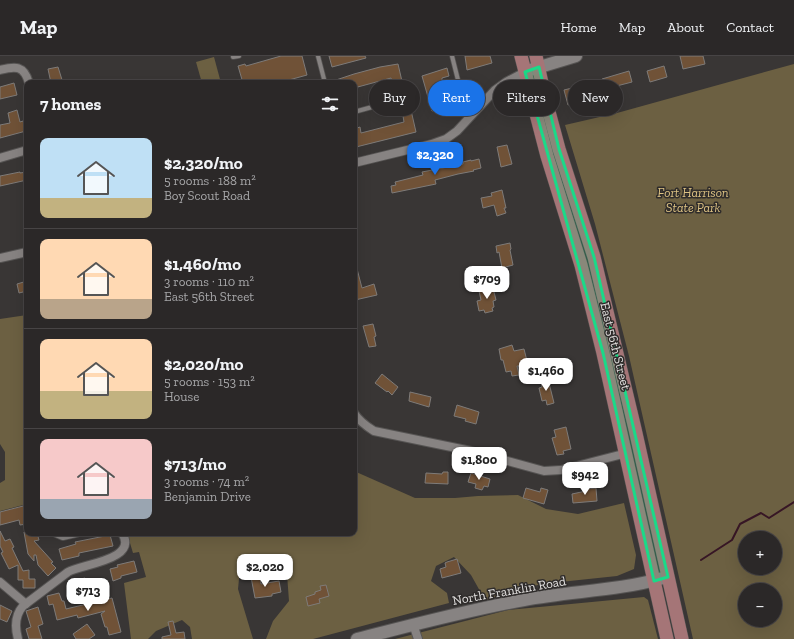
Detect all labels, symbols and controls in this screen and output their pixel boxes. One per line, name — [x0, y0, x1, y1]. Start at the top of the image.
text: Map — [20, 16, 57, 39]
text: Home — [561, 19, 597, 36]
text: Map — [619, 19, 645, 36]
text: About — [667, 19, 704, 36]
text: Contact — [726, 19, 774, 36]
chip: Buy — [369, 80, 420, 116]
chip: Rent — [428, 80, 485, 116]
chip: Filters — [493, 80, 560, 116]
chip: New — [568, 80, 623, 116]
icon: filters — [319, 93, 341, 115]
text: 7 homes — [40, 94, 101, 114]
pin: $2,320 — [402, 142, 468, 176]
text: $2,320 — [416, 147, 454, 162]
text: $2,320/mo — [164, 153, 243, 173]
icon: home — [72, 154, 120, 202]
text: 5 rooms · 188 m² — [164, 173, 256, 188]
park label: Fort Harrison State Park — [657, 185, 729, 215]
text: Boy Scout Road — [164, 188, 250, 203]
text: $1,460/mo — [164, 254, 241, 274]
icon: home — [72, 255, 120, 303]
pin: $709 — [463, 266, 511, 300]
text: $709 — [473, 271, 501, 286]
text: 3 rooms · 110 m² — [164, 274, 254, 289]
text: East 56th Street — [164, 289, 254, 304]
street label: East 56th Street — [597, 301, 634, 392]
text: $2,020/mo — [164, 354, 244, 374]
icon: home — [72, 355, 120, 403]
pin: $1,460 — [513, 358, 579, 392]
text: $1,460 — [528, 363, 564, 378]
text: 5 rooms · 153 m² — [164, 374, 255, 389]
text: House — [164, 389, 199, 404]
pin: $1,800 — [446, 447, 512, 481]
text: $1,800 — [461, 452, 497, 467]
text: $713/mo — [164, 454, 226, 474]
icon: home — [72, 455, 120, 503]
pin: $942 — [561, 462, 609, 496]
text: $942 — [571, 467, 599, 482]
text: 3 rooms · 74 m² — [164, 474, 249, 489]
text: Benjamin Drive — [164, 489, 251, 504]
map controls — [738, 531, 782, 627]
button: + — [738, 531, 782, 575]
pin: $2,020 — [232, 554, 298, 588]
text: $2,020 — [246, 559, 284, 574]
street label: North Franklin Road — [451, 573, 567, 608]
pin: $713 — [64, 578, 112, 612]
text: $713 — [76, 583, 101, 598]
button: − — [738, 583, 782, 627]

